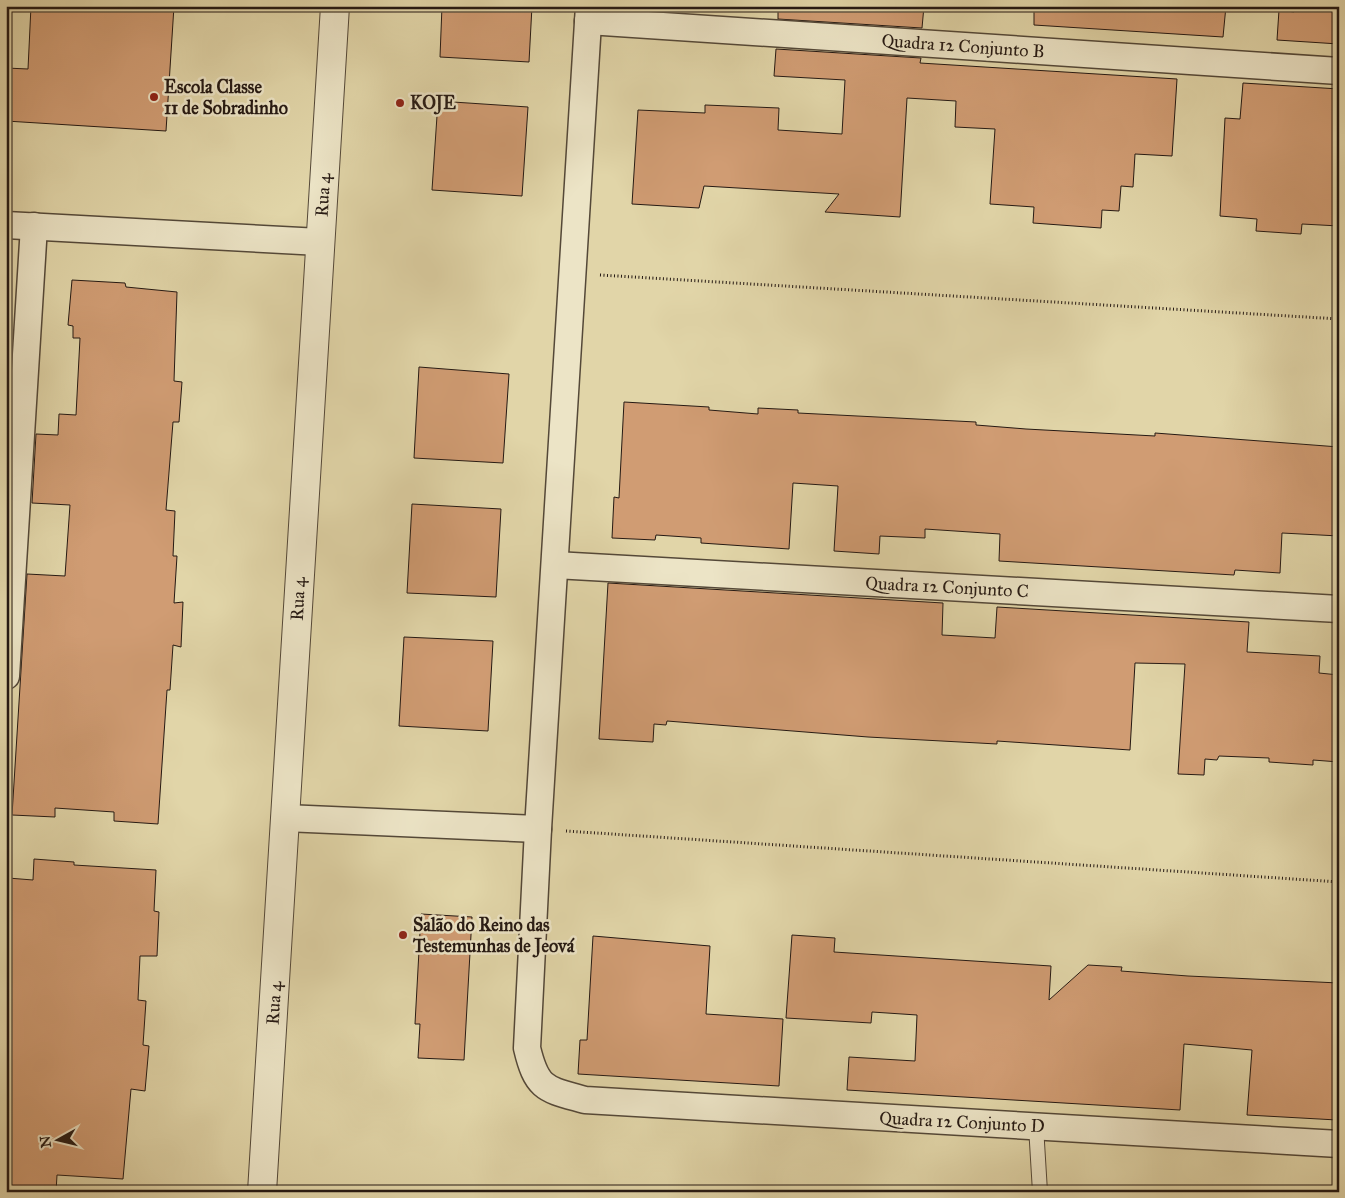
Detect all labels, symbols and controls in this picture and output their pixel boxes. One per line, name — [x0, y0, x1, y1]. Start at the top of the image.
street label: Quadra 12 Conjunto B — [881, 29, 1045, 63]
place label: Escola Classe 11 de Sobradinho — [164, 76, 288, 119]
marker: Escola Classe 11 de Sobradinho — [148, 91, 160, 103]
place label: KOJE — [410, 92, 456, 115]
marker: KOJE — [394, 97, 406, 109]
street label: Rua 4 — [311, 172, 336, 218]
street label: Quadra 12 Conjunto C — [865, 572, 1029, 602]
street label: Rua 4 — [286, 576, 310, 621]
place label: Salão do Reino das Testemunhas de Jeová — [412, 914, 575, 958]
marker: Salão do Reino das Testemunhas de Jeová — [397, 929, 409, 941]
street label: Rua 4 — [262, 980, 287, 1026]
street label: Quadra 12 Conjunto D — [879, 1107, 1045, 1137]
north arrow — [32, 1116, 82, 1166]
text: N — [36, 1135, 55, 1149]

